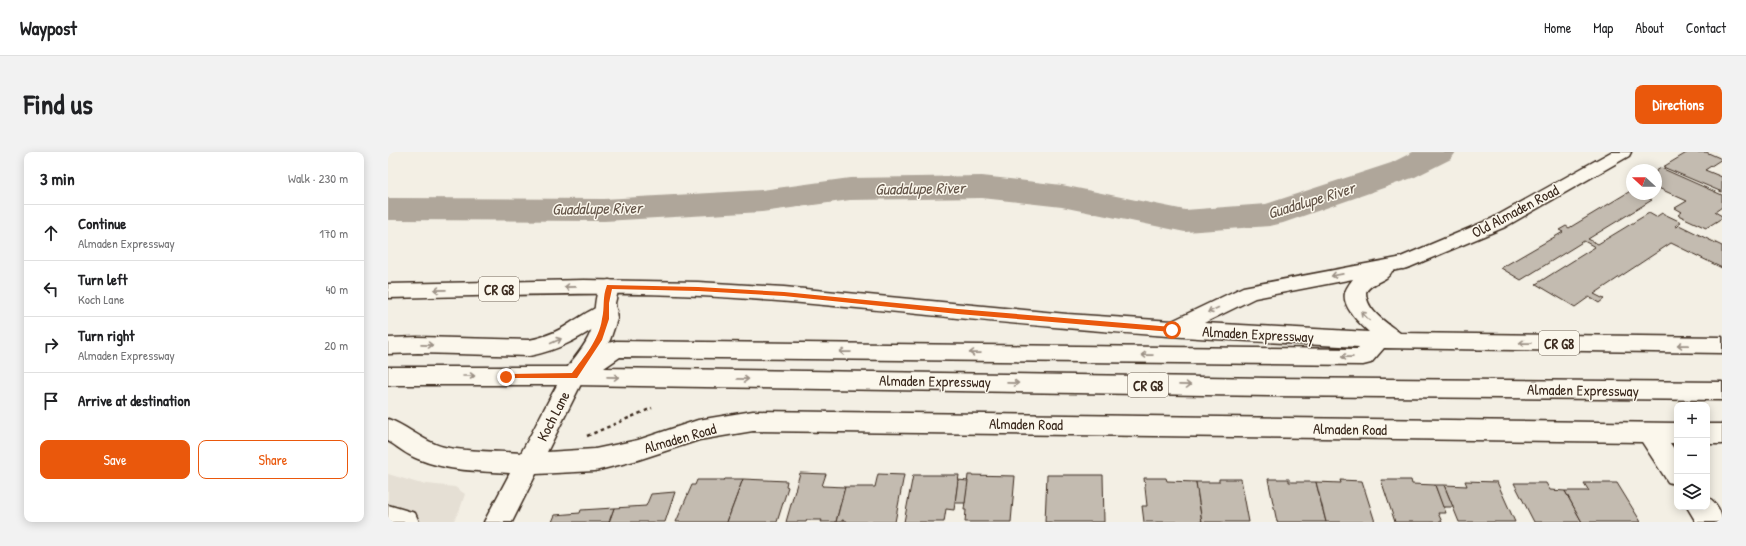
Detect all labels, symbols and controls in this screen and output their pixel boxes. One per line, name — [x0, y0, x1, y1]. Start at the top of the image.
text: Waypost — [20, 15, 77, 41]
text: Home — [1544, 18, 1571, 37]
text: Map — [1593, 18, 1613, 37]
text: About — [1635, 18, 1664, 37]
text: Contact — [1686, 18, 1726, 37]
text: Find us — [24, 85, 93, 123]
button: Directions — [1635, 85, 1722, 124]
north arrow — [1626, 164, 1662, 200]
text: 3 min — [40, 167, 75, 190]
text: Walk · 230 m — [288, 169, 348, 187]
water label: Guadalupe River — [875, 176, 967, 200]
water label: Guadalupe River — [1265, 176, 1359, 224]
street label: Old Almaden Road — [1468, 179, 1562, 243]
water label: Guadalupe River — [552, 196, 644, 220]
text: Continue — [78, 213, 126, 234]
icon: ahead — [40, 222, 62, 244]
text: 170 m — [319, 224, 348, 242]
text: Almaden Expressway — [78, 234, 175, 252]
text: Turn left — [78, 269, 128, 290]
one-way arrow — [1331, 272, 1344, 280]
road number: CR G8 — [479, 277, 519, 301]
icon: left — [40, 278, 62, 300]
text: 40 m — [325, 280, 348, 298]
one-way arrow — [564, 283, 577, 291]
one-way arrow — [434, 286, 447, 294]
text: Koch Lane — [78, 290, 125, 308]
one-way arrow — [1207, 307, 1219, 314]
one-way arrow — [1360, 311, 1370, 321]
route start — [1163, 321, 1181, 339]
street label: Almaden Expressway — [1202, 321, 1314, 347]
text: Turn right — [78, 325, 134, 346]
road number: CR G8 — [1539, 331, 1579, 355]
icon: right — [40, 334, 62, 356]
text: 20 m — [324, 336, 348, 354]
one-way arrow — [550, 337, 562, 344]
one-way arrow — [1519, 339, 1532, 347]
one-way arrow — [420, 341, 433, 349]
one-way arrow — [1677, 341, 1690, 349]
text: Almaden Expressway — [78, 346, 175, 364]
one-way arrow — [839, 348, 852, 356]
one-way arrow — [969, 349, 982, 357]
one-way arrow — [1141, 351, 1154, 359]
one-way arrow — [1341, 353, 1354, 361]
route end — [497, 368, 515, 386]
street label: Almaden Expressway — [879, 370, 991, 392]
one-way arrow — [462, 372, 475, 380]
one-way arrow — [606, 373, 619, 380]
road number: CR G8 — [1128, 373, 1168, 397]
one-way arrow — [736, 375, 749, 382]
one-way arrow — [1006, 379, 1019, 387]
street label: Almaden Expressway — [1527, 379, 1639, 401]
one-way arrow — [1178, 381, 1191, 389]
street label: Koch Lane — [531, 387, 575, 445]
icon: arrive — [40, 390, 62, 412]
text: Arrive at destination — [78, 390, 190, 411]
map controls — [1674, 402, 1710, 510]
button: + — [1674, 402, 1710, 438]
street label: Almaden Road — [989, 413, 1063, 435]
street label: Almaden Road — [642, 418, 719, 458]
street label: Almaden Road — [1313, 418, 1387, 440]
button: − — [1674, 438, 1710, 474]
button: Save — [40, 440, 190, 479]
button: Share — [198, 440, 348, 479]
button: layers — [1674, 474, 1710, 510]

